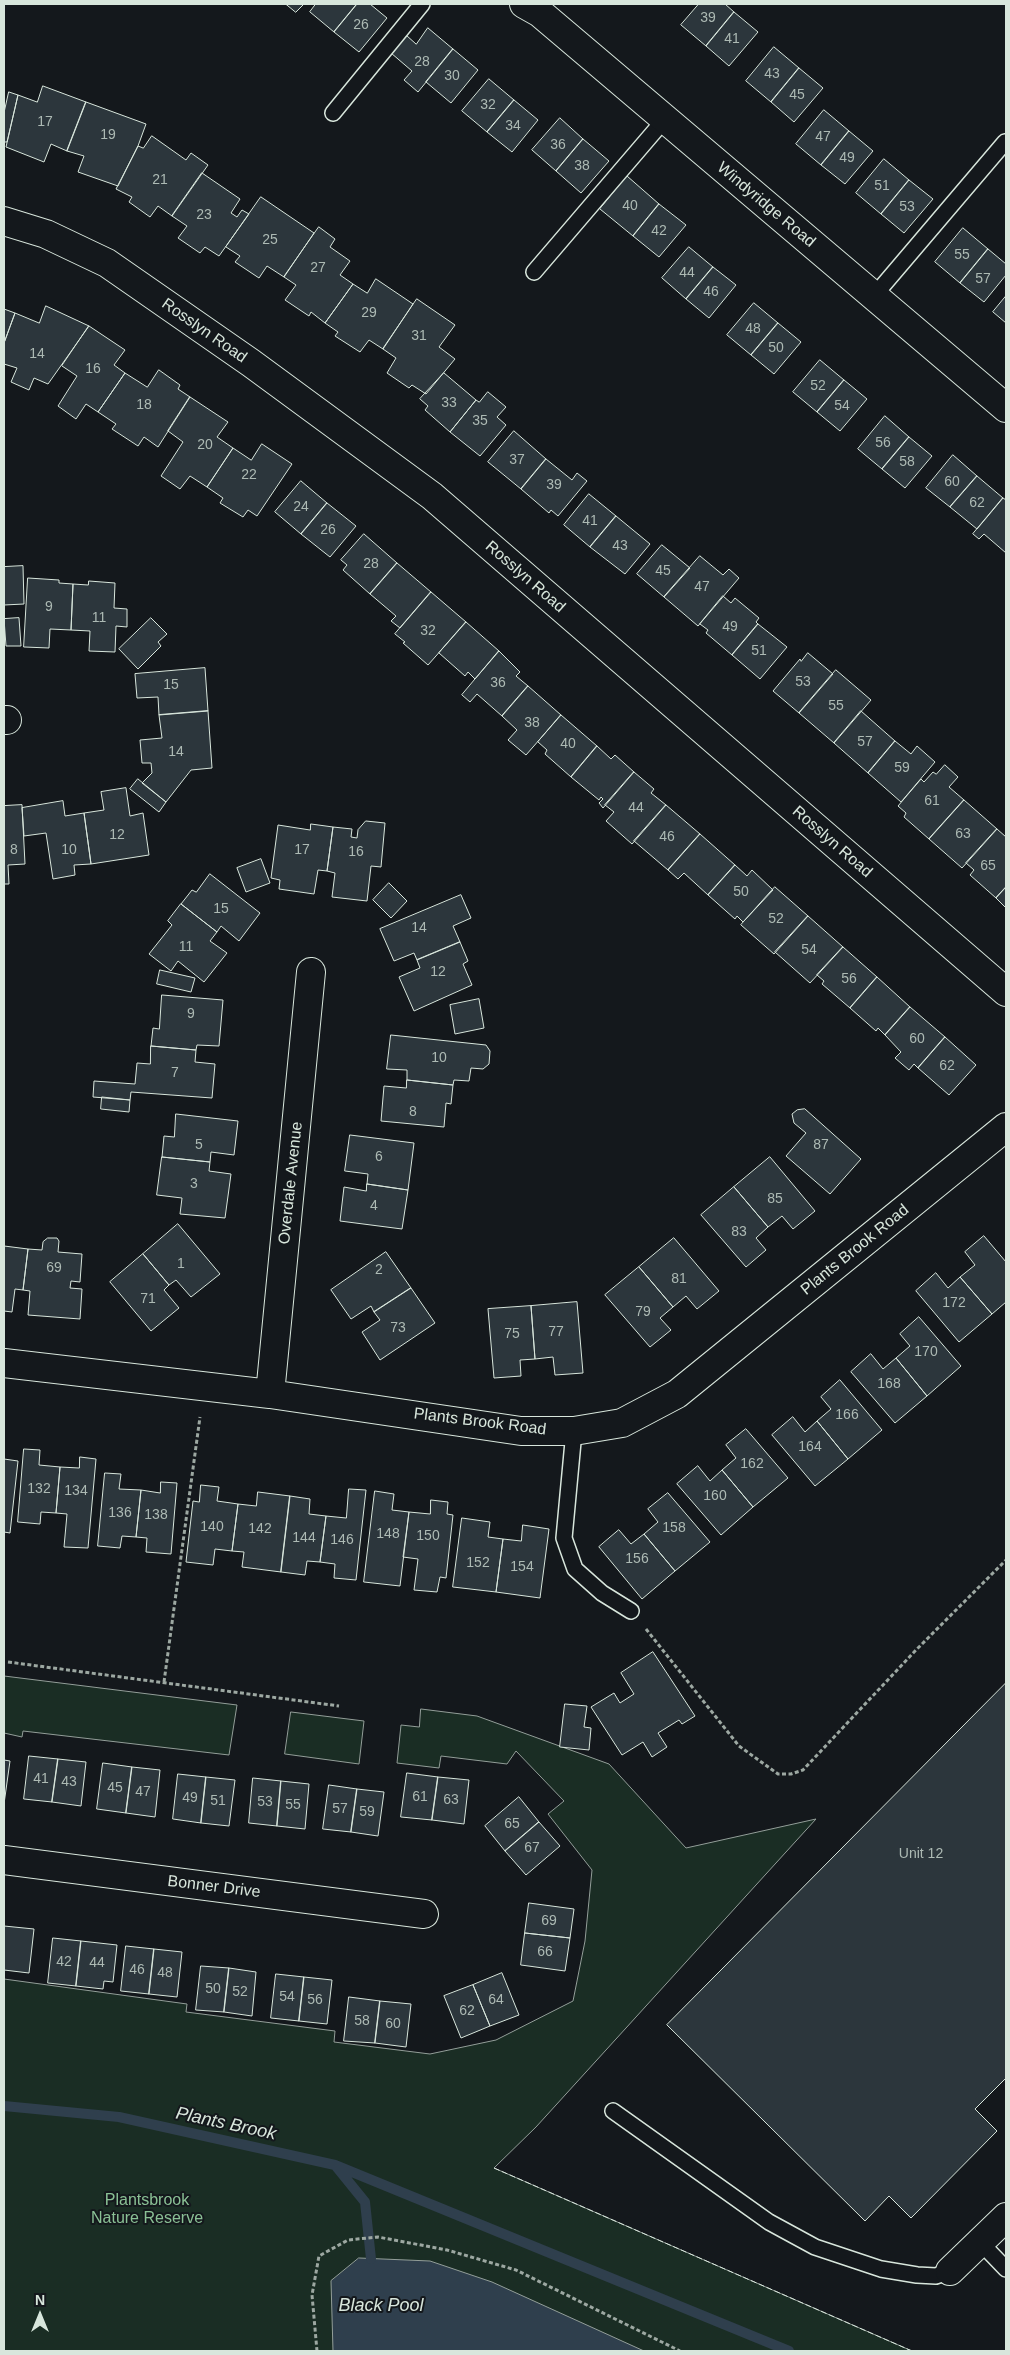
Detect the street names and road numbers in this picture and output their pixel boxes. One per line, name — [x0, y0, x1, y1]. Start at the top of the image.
street label: Windyridge Road — [713, 158, 819, 252]
street label: Rosslyn Road — [158, 295, 250, 367]
street label: Rosslyn Road — [481, 537, 569, 617]
street label: Rosslyn Road — [788, 802, 876, 882]
street label: Overdale Avenue — [275, 1121, 307, 1245]
street label: Plants Brook Road — [797, 1201, 913, 1299]
street label: Plants Brook Road — [413, 1404, 547, 1440]
street label: Bonner Drive — [166, 1872, 262, 1902]

